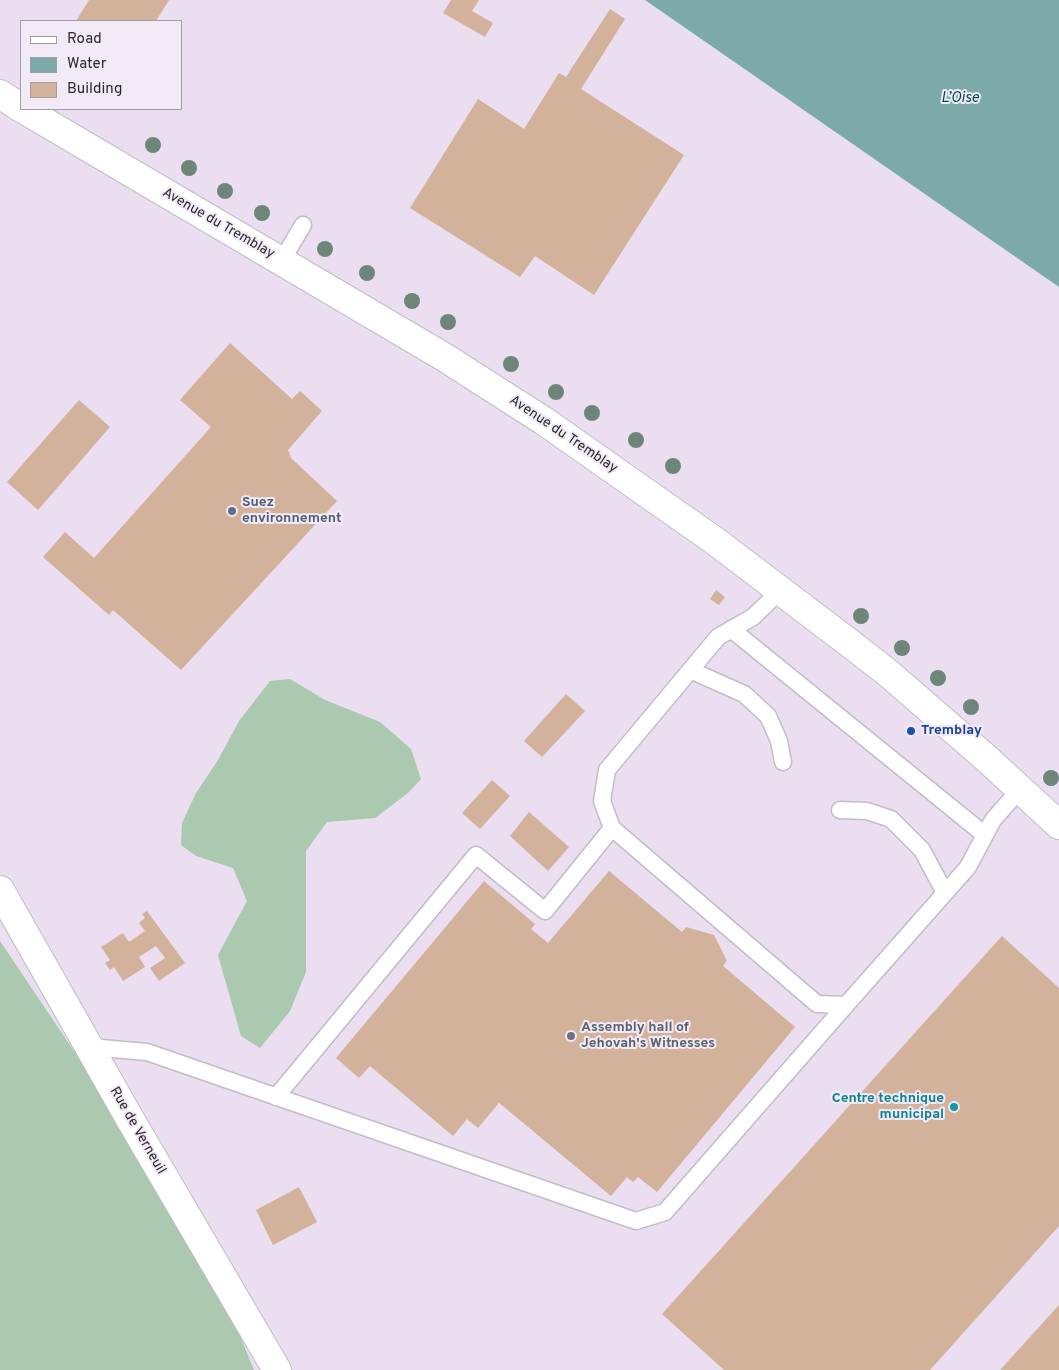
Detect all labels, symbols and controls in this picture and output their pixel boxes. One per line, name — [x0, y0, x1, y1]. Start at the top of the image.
legend — [20, 20, 182, 110]
text: Road — [67, 30, 102, 49]
text: Water — [67, 55, 106, 74]
text: Building — [67, 80, 122, 99]
water label: L’Oise — [941, 90, 979, 108]
street label: Avenue du Tremblay — [159, 185, 277, 263]
street label: Avenue du Tremblay — [506, 393, 620, 477]
place label: Suez environnement — [242, 495, 341, 528]
marker: Suez environnement — [226, 505, 238, 517]
place label: Tremblay — [921, 723, 982, 739]
marker: Tremblay — [905, 725, 917, 737]
place label: Assembly hall of Jehovah's Witnesses — [581, 1020, 715, 1052]
marker: Assembly hall of Jehovah's Witnesses — [565, 1030, 577, 1042]
street label: Rue de Verneuil — [105, 1084, 169, 1178]
place label: Centre technique municipal — [832, 1091, 944, 1124]
marker: Centre technique municipal — [948, 1101, 960, 1113]

